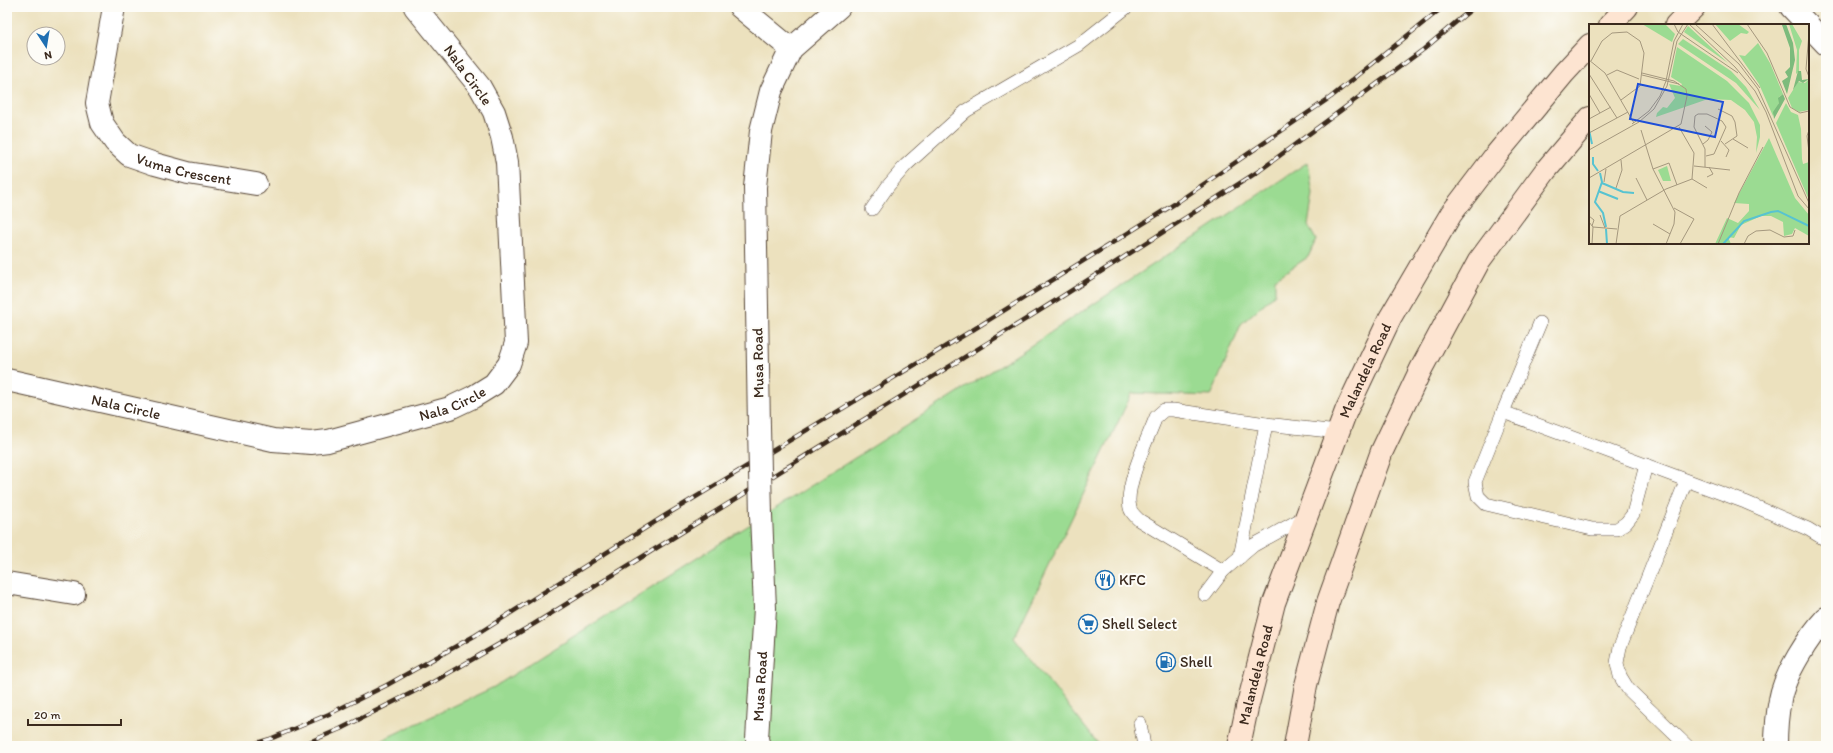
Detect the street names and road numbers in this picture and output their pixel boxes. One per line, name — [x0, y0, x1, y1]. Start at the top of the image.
street label: Nala Circle — [440, 41, 496, 109]
street label: Vuma Crescent — [134, 149, 233, 189]
street label: Malandela Road — [1335, 320, 1395, 420]
street label: Musa Road — [748, 328, 768, 398]
street label: Nala Circle — [417, 382, 489, 425]
street label: Nala Circle — [90, 390, 162, 423]
street label: Malandela Road — [1235, 623, 1277, 727]
street label: Musa Road — [749, 651, 771, 722]

